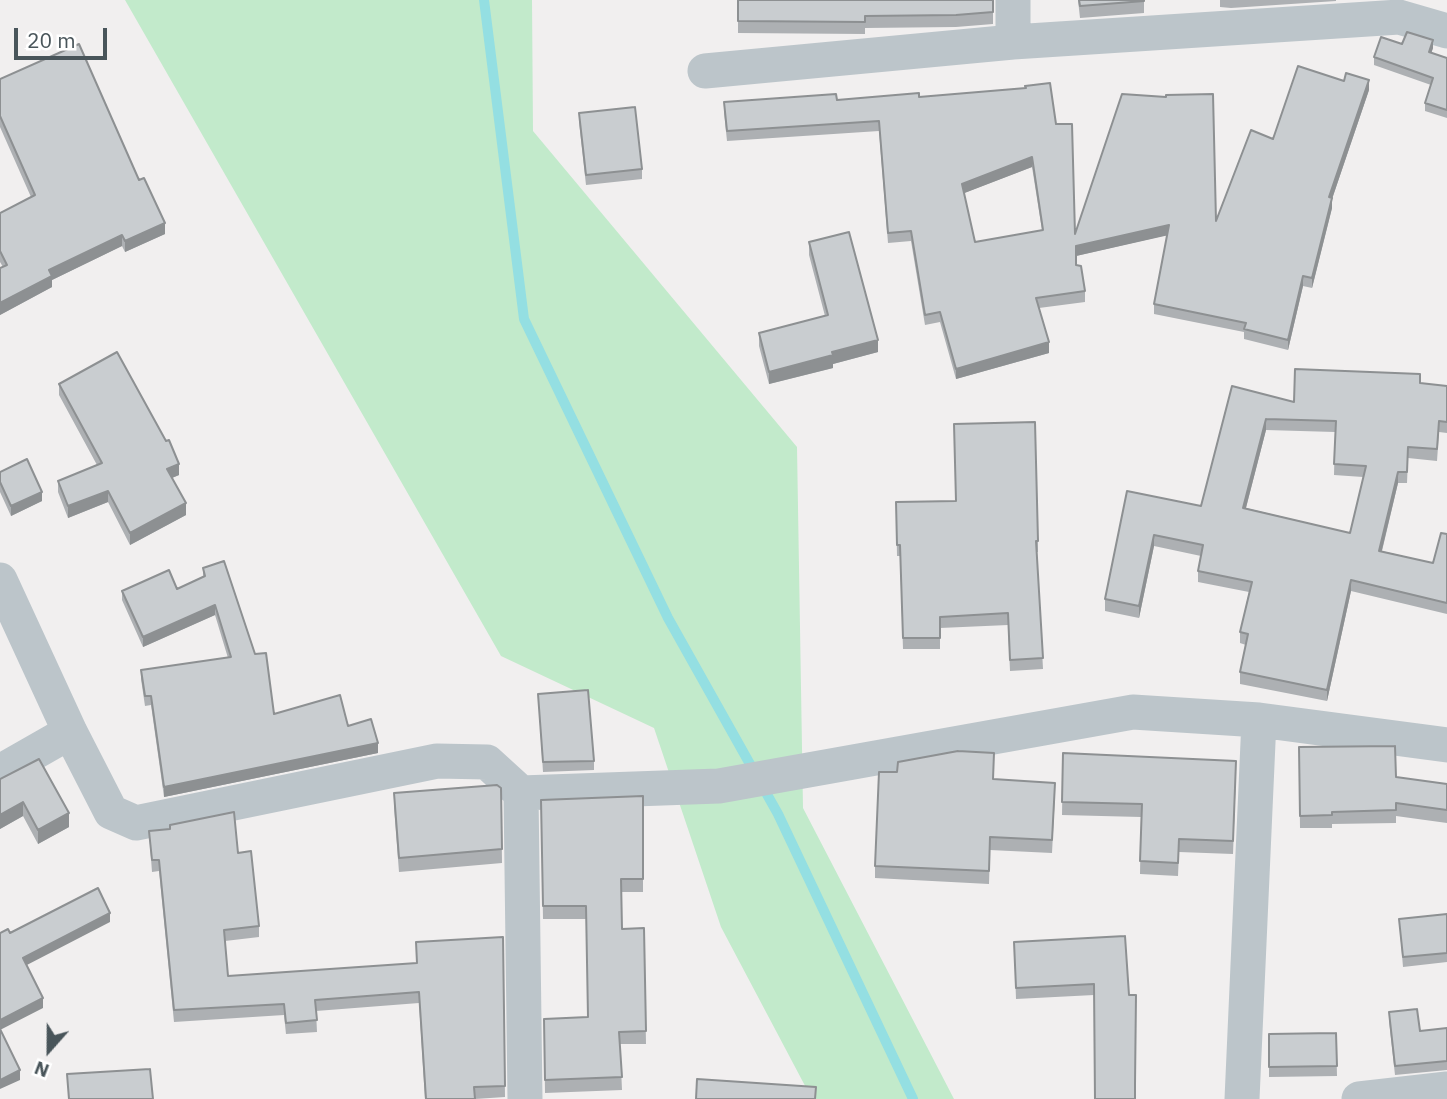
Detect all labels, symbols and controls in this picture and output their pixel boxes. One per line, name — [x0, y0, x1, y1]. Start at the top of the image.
scale bar — [18, 14, 110, 58]
text: 20 m — [27, 26, 76, 54]
north arrow — [14, 1015, 84, 1085]
text: N — [31, 1056, 52, 1083]

